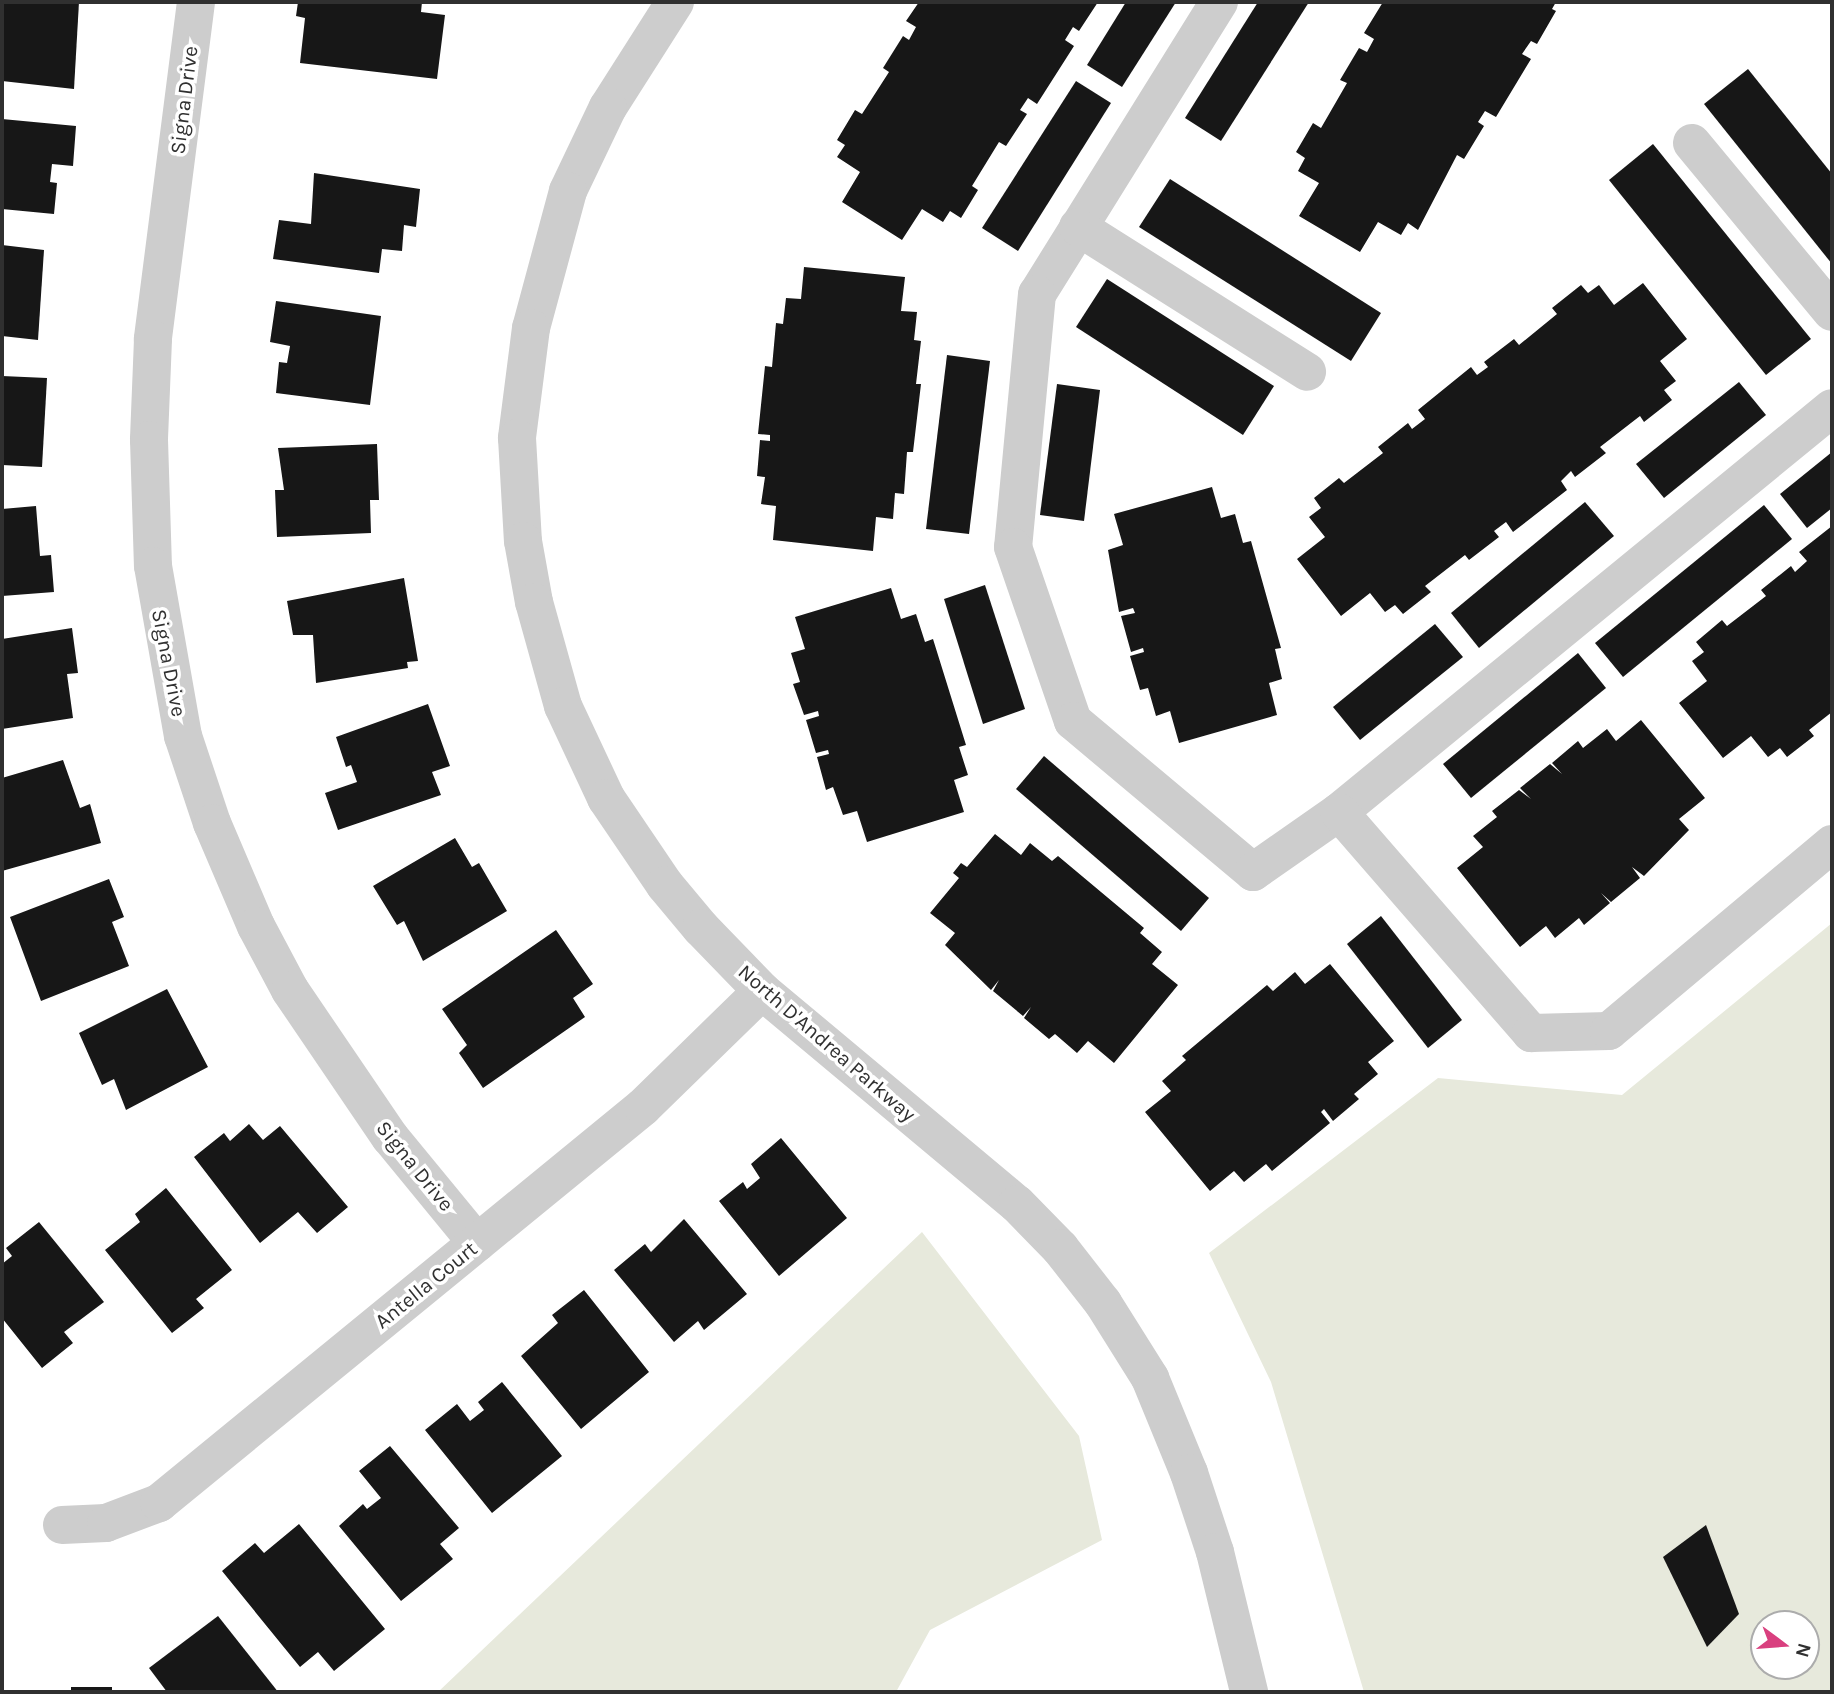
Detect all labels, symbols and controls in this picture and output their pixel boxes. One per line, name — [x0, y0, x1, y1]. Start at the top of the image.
street label: Signa Drive — [165, 44, 203, 156]
street label: Signa Drive — [146, 607, 192, 719]
street label: North D'Andrea Parkway — [733, 959, 921, 1127]
street label: Signa Drive — [371, 1116, 459, 1216]
street label: Antella Court — [370, 1236, 482, 1334]
north arrow — [1750, 1610, 1820, 1680]
text: N — [1791, 1641, 1816, 1660]

